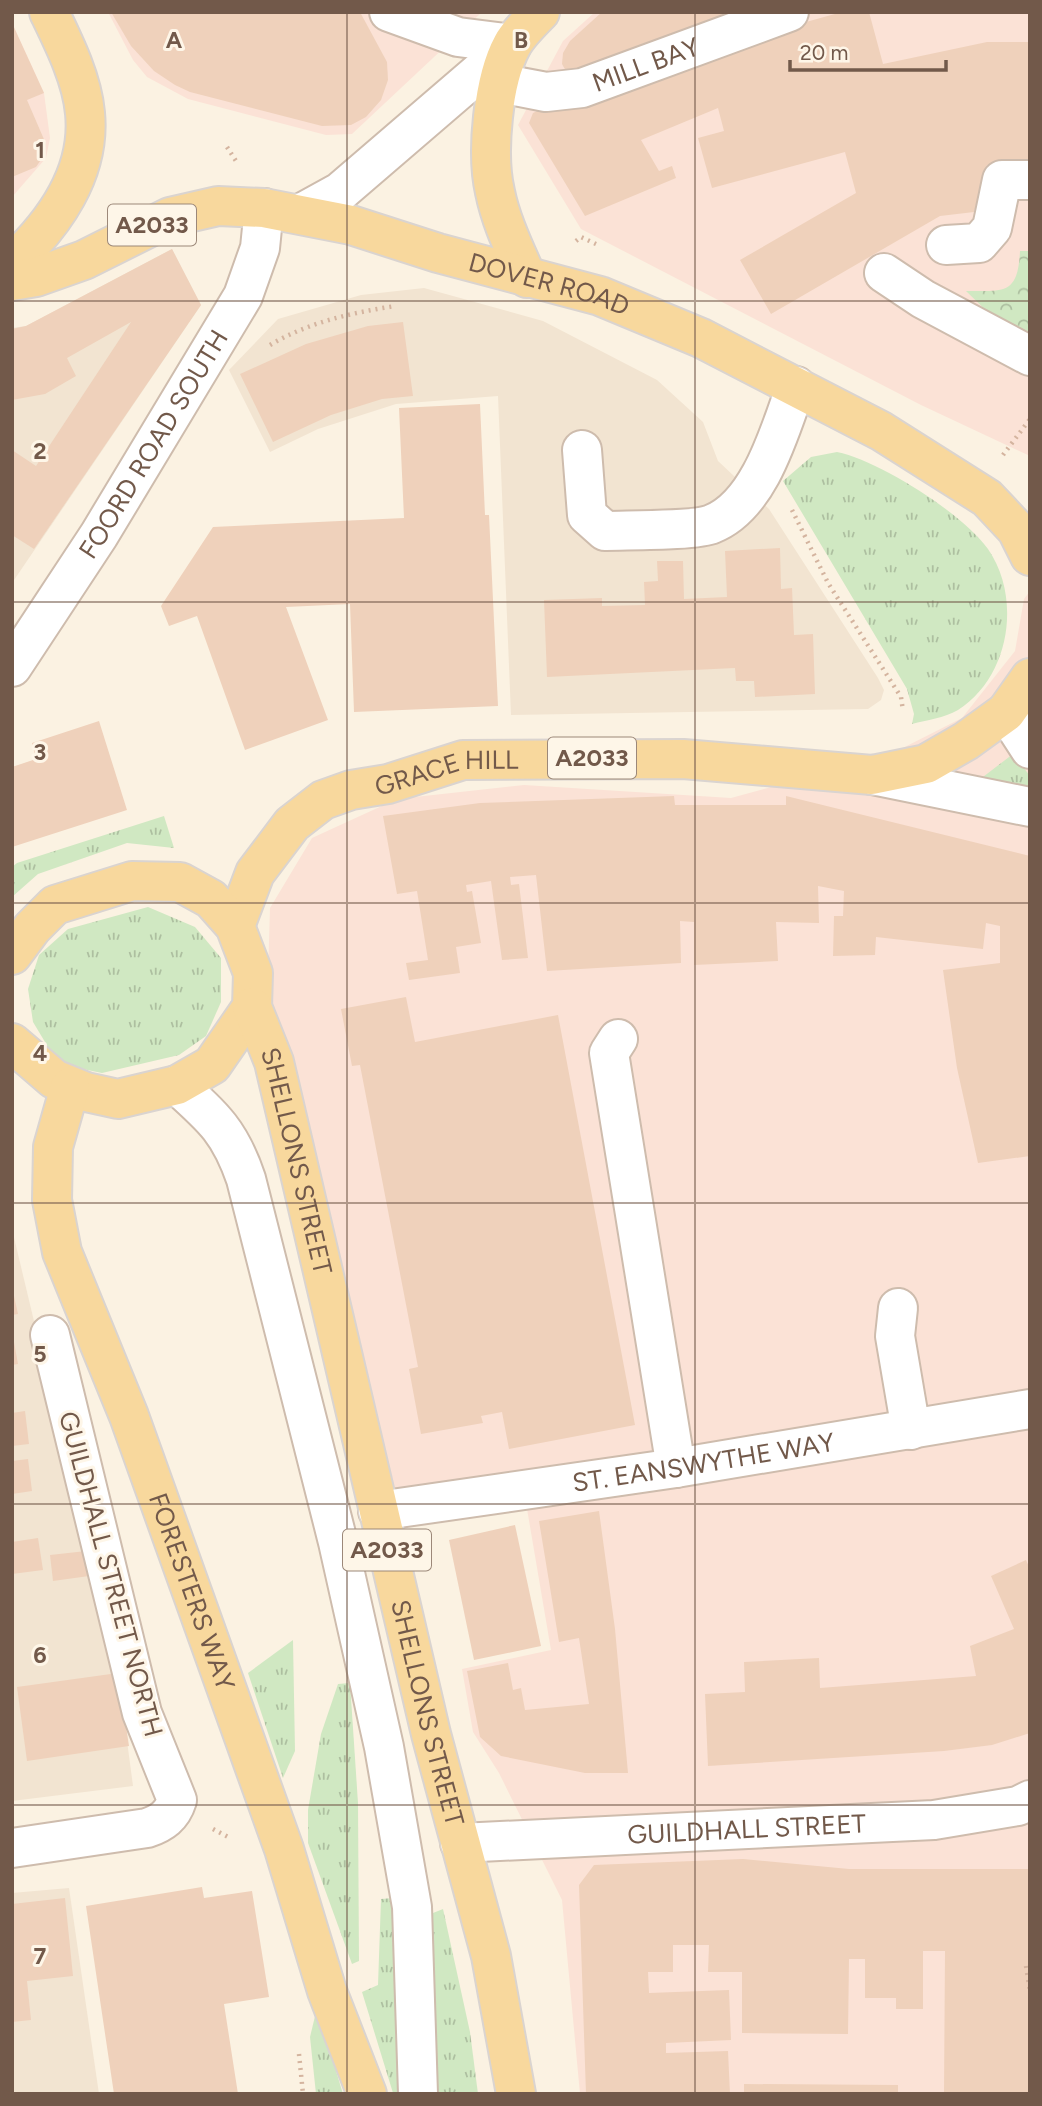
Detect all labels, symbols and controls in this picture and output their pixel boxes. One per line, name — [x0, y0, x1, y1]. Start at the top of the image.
text: A — [166, 26, 183, 54]
text: B — [514, 26, 528, 54]
scale bar — [790, 28, 946, 72]
street label: MILL BAY — [588, 30, 704, 99]
text: 20 m — [800, 40, 848, 65]
text: 1 — [35, 136, 45, 164]
road number: A2033 — [108, 205, 196, 246]
street label: DOVER ROAD — [465, 246, 634, 323]
street label: FOORD ROAD SOUTH — [72, 324, 235, 565]
text: 2 — [33, 437, 47, 465]
text: 3 — [34, 738, 46, 766]
road number: A2033 — [548, 738, 636, 778]
street label: GRACE HILL — [372, 744, 519, 802]
text: 4 — [33, 1039, 47, 1067]
street label: SHELLONS STREET — [254, 1043, 339, 1278]
text: 5 — [33, 1340, 47, 1368]
street label: GUILDHALL STREET NORTH — [52, 1408, 170, 1740]
street label: ST. EANSWYTHE WAY — [570, 1426, 837, 1499]
street label: FORESTERS WAY — [142, 1488, 242, 1695]
road number: A2033 — [343, 1530, 431, 1570]
street label: SHELLONS STREET — [384, 1597, 471, 1830]
text: 6 — [33, 1641, 47, 1669]
street label: GUILDHALL STREET — [627, 1807, 867, 1851]
text: 7 — [34, 1942, 47, 1970]

